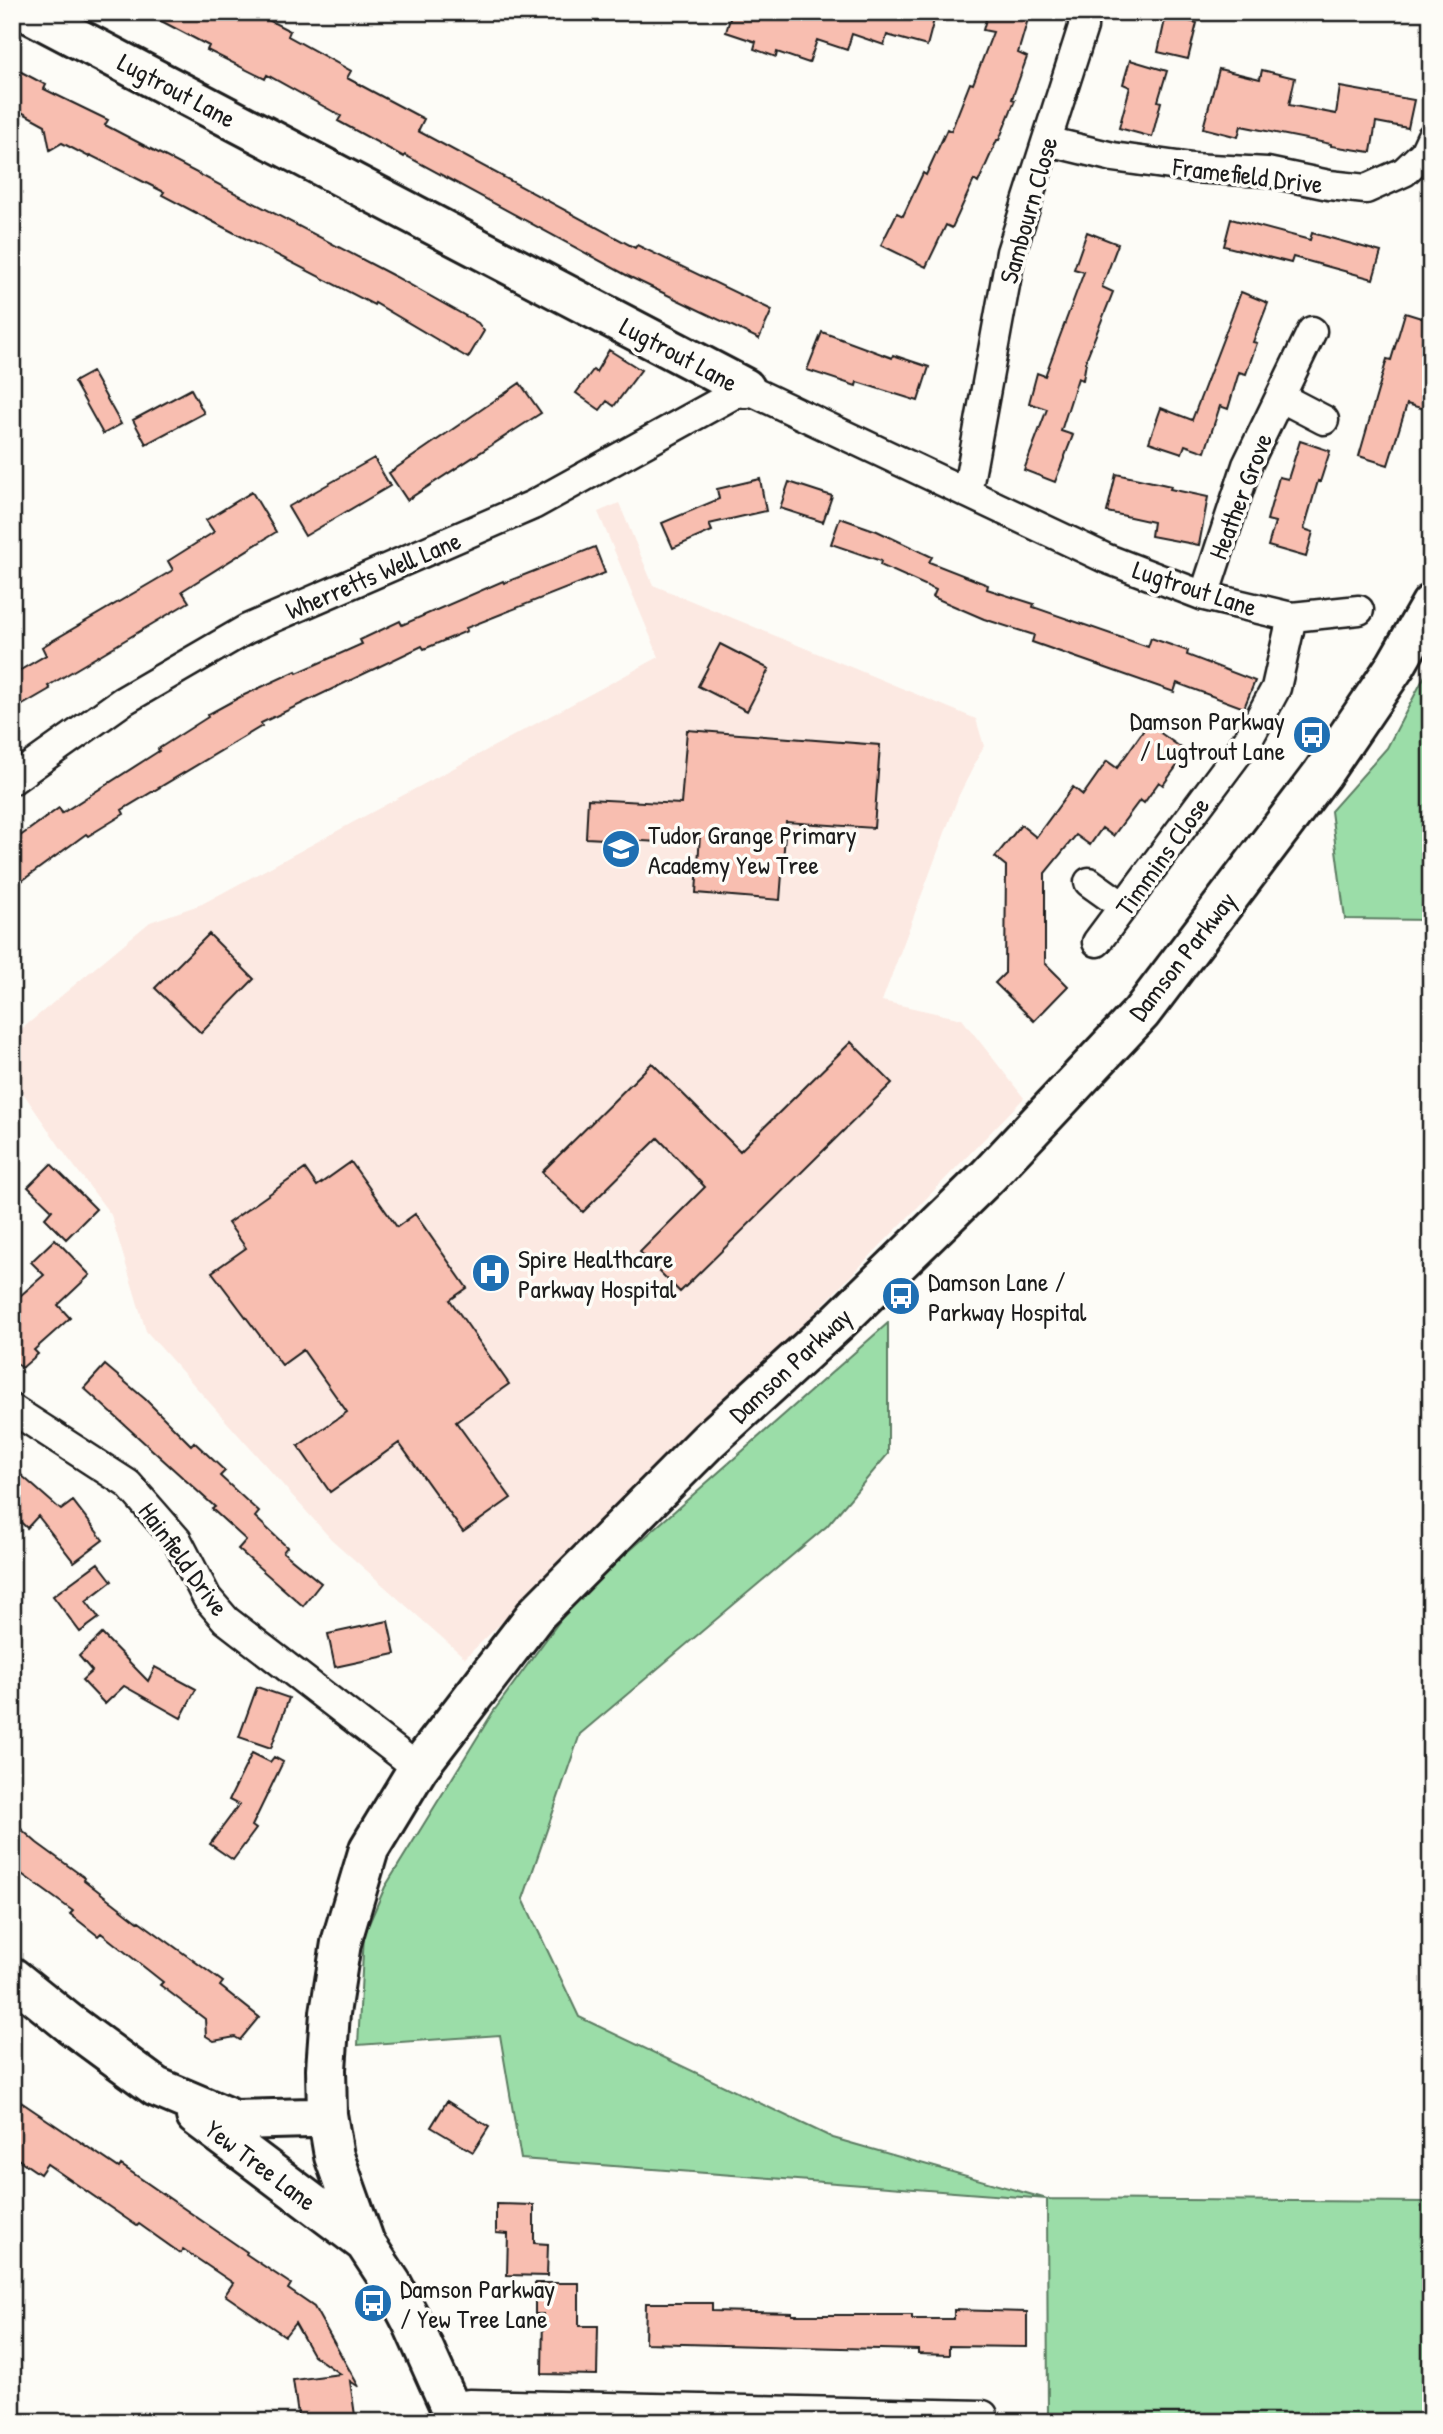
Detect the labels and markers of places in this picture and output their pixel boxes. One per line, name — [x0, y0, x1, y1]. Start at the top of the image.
place label: Damson Parkway / Lugtrout Lane — [1130, 703, 1285, 768]
bus stop icon: Damson Parkway / Lugtrout Lane — [1291, 714, 1333, 756]
place label: Tudor Grange Primary Academy Yew Tree — [648, 817, 857, 882]
school or university icon: Tudor Grange Primary Academy Yew Tree — [600, 828, 642, 870]
place label: Spire Healthcare Parkway Hospital — [518, 1241, 676, 1306]
hospital icon: Spire Healthcare Parkway Hospital — [470, 1252, 512, 1294]
place label: Damson Lane / Parkway Hospital — [928, 1264, 1086, 1329]
bus stop icon: Damson Lane / Parkway Hospital — [880, 1275, 922, 1317]
place label: Damson Parkway / Yew Tree Lane — [400, 2271, 555, 2336]
bus stop icon: Damson Parkway / Yew Tree Lane — [352, 2282, 394, 2324]

